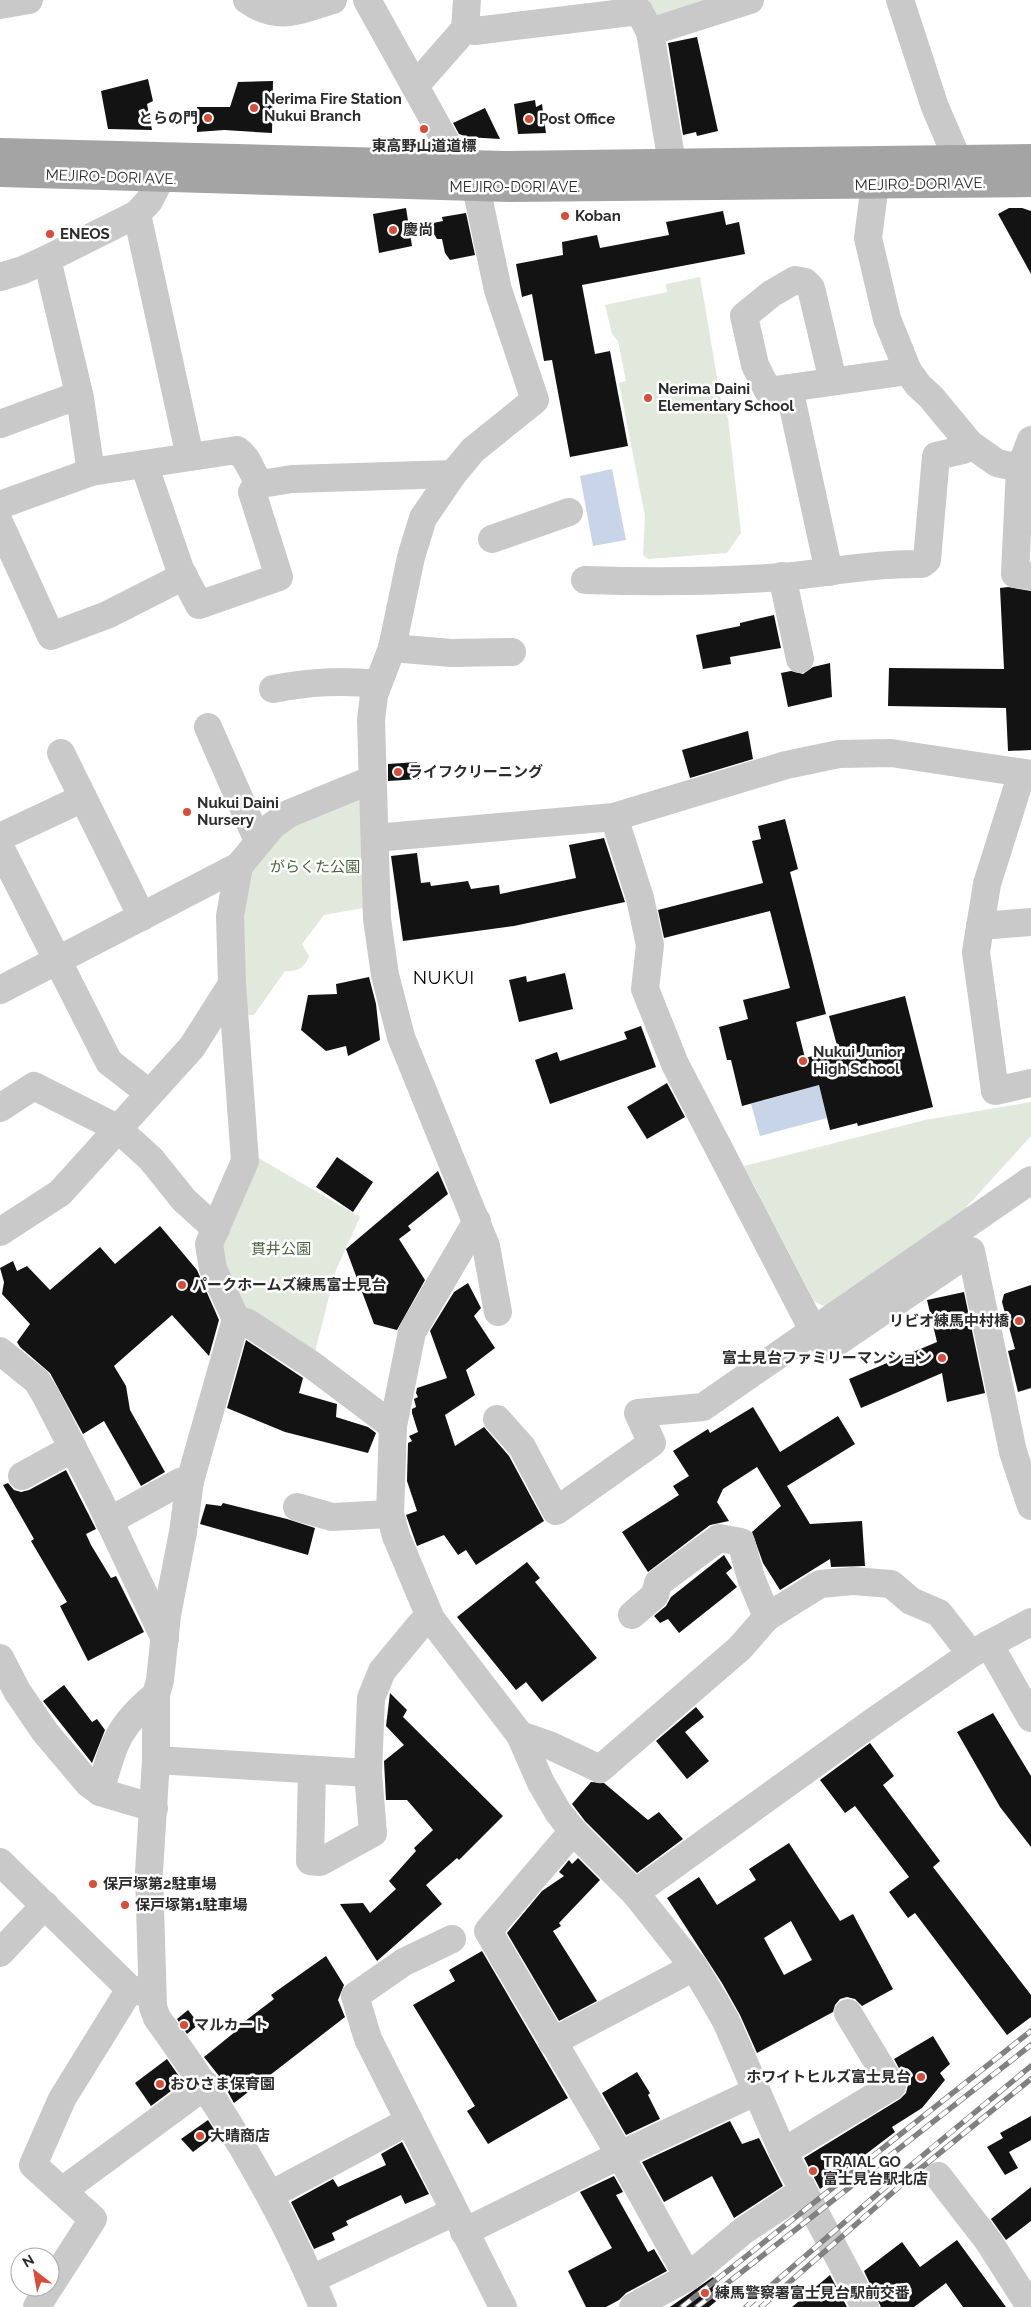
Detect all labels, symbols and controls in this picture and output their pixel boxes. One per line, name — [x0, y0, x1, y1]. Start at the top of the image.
place label: Nerima Fire Station Nukui Branch — [264, 90, 402, 125]
marker: Nerima Fire Station Nukui Branch — [248, 102, 260, 114]
place label: とらの門 — [138, 109, 198, 127]
place label: Post Office — [539, 110, 615, 128]
marker: とらの門 — [202, 112, 214, 124]
marker: Post Office — [523, 113, 535, 125]
marker: 東高野山道道標 — [418, 123, 430, 135]
place label: 東高野山道道標 — [371, 137, 477, 155]
street label: MEJIRO-DORI AVE. — [45, 166, 177, 188]
street label: MEJIRO-DORI AVE. — [854, 174, 986, 194]
street label: MEJIRO-DORI AVE. — [450, 178, 580, 196]
place label: Koban — [575, 207, 621, 225]
marker: Koban — [559, 210, 571, 222]
place label: 慶尚 — [403, 221, 433, 239]
marker: 慶尚 — [387, 224, 399, 236]
place label: ENEOS — [60, 225, 110, 243]
marker: ENEOS — [44, 228, 56, 240]
place label: Nerima Daini Elementary School — [658, 380, 794, 415]
marker: Nerima Daini Elementary School — [642, 392, 654, 404]
place label: ライフクリーニング — [408, 763, 543, 781]
marker: ライフクリーニング — [392, 766, 404, 778]
place label: Nukui Daini Nursery — [197, 794, 279, 829]
marker: Nukui Daini Nursery — [181, 806, 193, 818]
park label: がらくた公園 — [270, 858, 360, 876]
district label: NUKUI — [413, 967, 475, 988]
place label: Nukui Junior High School — [813, 1043, 903, 1078]
marker: Nukui Junior High School — [797, 1055, 809, 1067]
park label: 貫井公園 — [251, 1240, 311, 1258]
place label: パークホームズ練馬富士見台 — [192, 1276, 387, 1294]
marker: パークホームズ練馬富士見台 — [176, 1279, 188, 1291]
place label: リビオ練馬中村橋 — [889, 1312, 1010, 1330]
marker: リビオ練馬中村橋 — [1013, 1315, 1025, 1327]
place label: 富士見台ファミリーマンション — [722, 1349, 932, 1367]
marker: 富士見台ファミリーマンション — [936, 1352, 948, 1364]
place label: 保戸塚第2駐車場 — [103, 1875, 216, 1893]
marker: 保戸塚第2駐車場 — [87, 1878, 99, 1890]
place label: 保戸塚第1駐車場 — [135, 1896, 247, 1914]
marker: 保戸塚第1駐車場 — [119, 1899, 131, 1911]
place label: マルカート — [194, 2016, 269, 2034]
marker: マルカート — [178, 2019, 190, 2031]
place label: ホワイトヒルズ富士見台 — [746, 2068, 911, 2086]
marker: ホワイトヒルズ富士見台 — [915, 2071, 927, 2083]
place label: おひさま保育園 — [170, 2075, 275, 2093]
marker: おひさま保育園 — [154, 2078, 166, 2090]
place label: 大晴商店 — [210, 2127, 270, 2145]
marker: 大晴商店 — [194, 2130, 206, 2142]
place label: TRAIAL GO 富士見台駅北店 — [823, 2153, 928, 2188]
marker: TRAIAL GO 富士見台駅北店 — [807, 2165, 819, 2177]
north arrow — [10, 2247, 60, 2297]
text: N — [20, 2251, 37, 2270]
place label: 練馬警察署富士見台駅前交番 — [715, 2284, 910, 2302]
marker: 練馬警察署富士見台駅前交番 — [699, 2287, 711, 2299]

